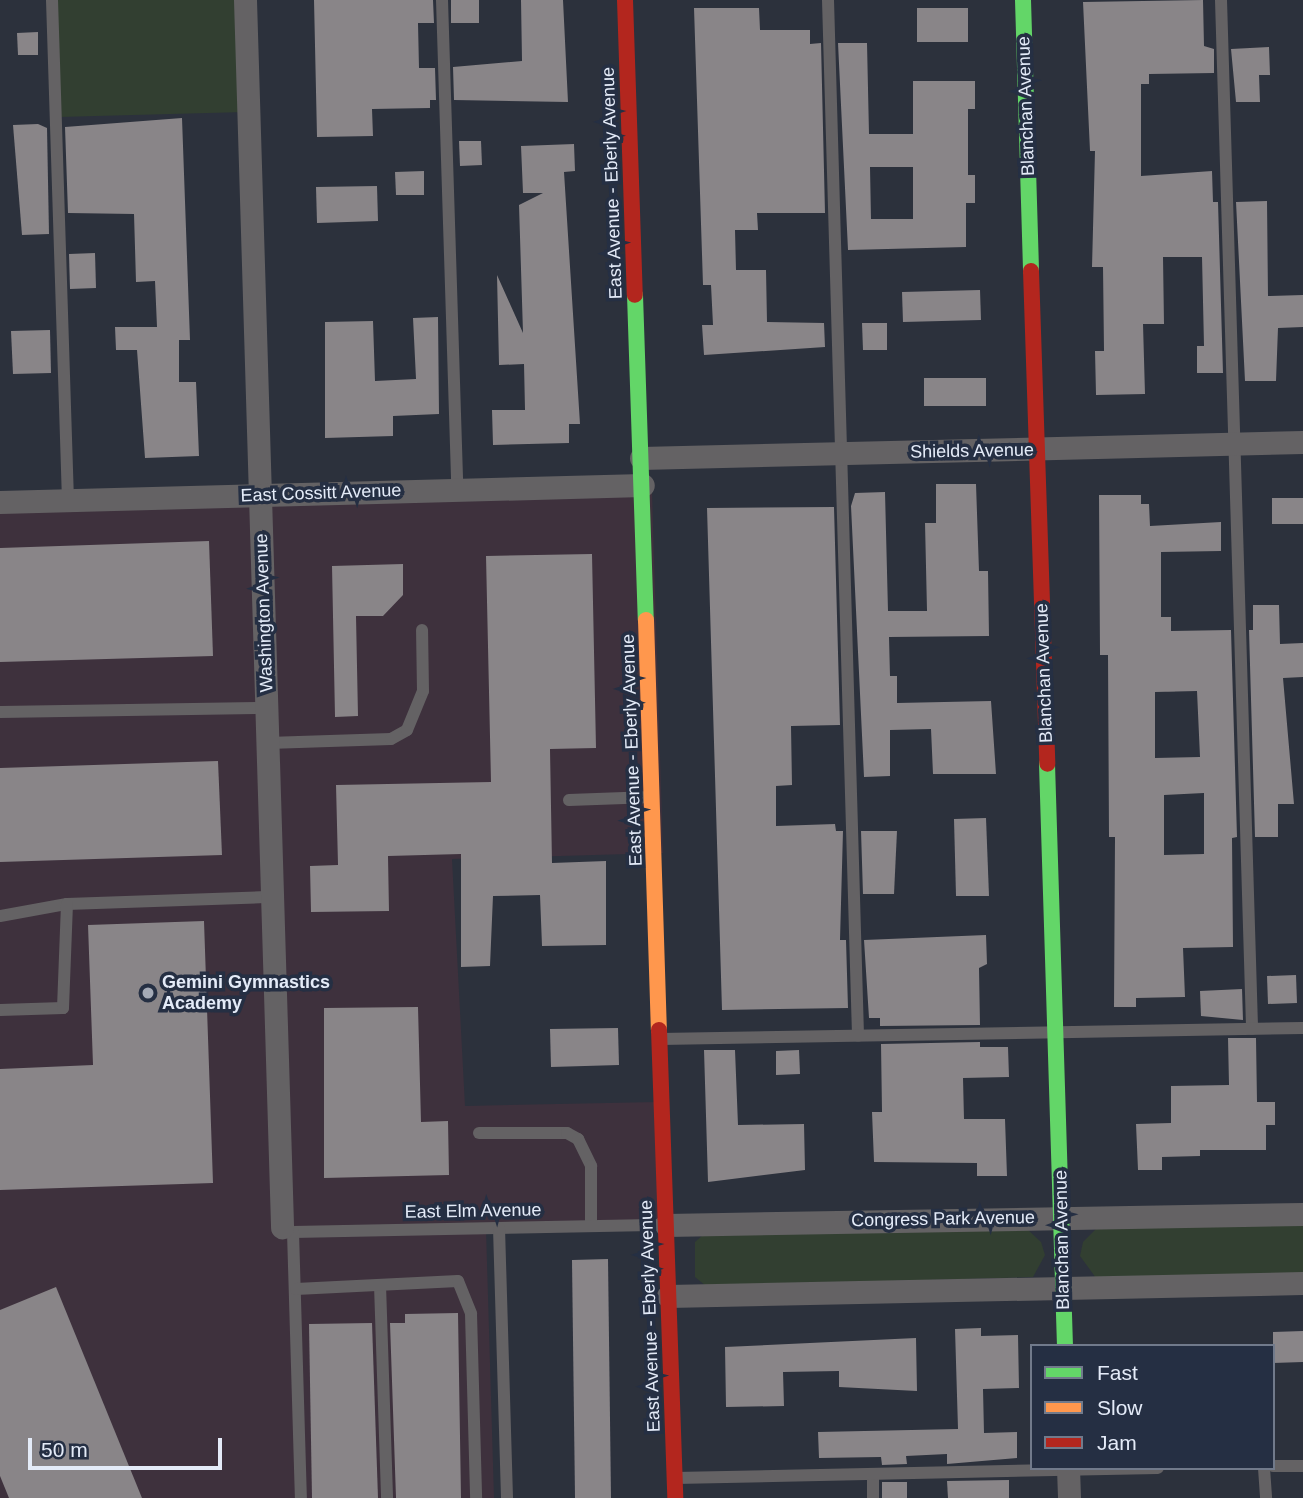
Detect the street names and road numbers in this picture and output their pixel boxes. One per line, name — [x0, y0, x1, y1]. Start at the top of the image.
street label: Blanchan Avenue — [1013, 35, 1039, 177]
street label: East Avenue - Eberly Avenue — [597, 65, 627, 301]
street label: Shields Avenue — [909, 439, 1035, 463]
street label: East Cossitt Avenue — [240, 479, 402, 507]
street label: Washington Avenue — [250, 533, 278, 693]
street label: Blanchan Avenue — [1031, 602, 1057, 744]
street label: East Avenue - Eberly Avenue — [617, 632, 647, 868]
street label: Blanchan Avenue — [1050, 1169, 1074, 1311]
street label: East Avenue - Eberly Avenue — [635, 1198, 665, 1434]
street label: East Elm Avenue — [404, 1199, 542, 1223]
street label: Congress Park Avenue — [850, 1207, 1036, 1231]

